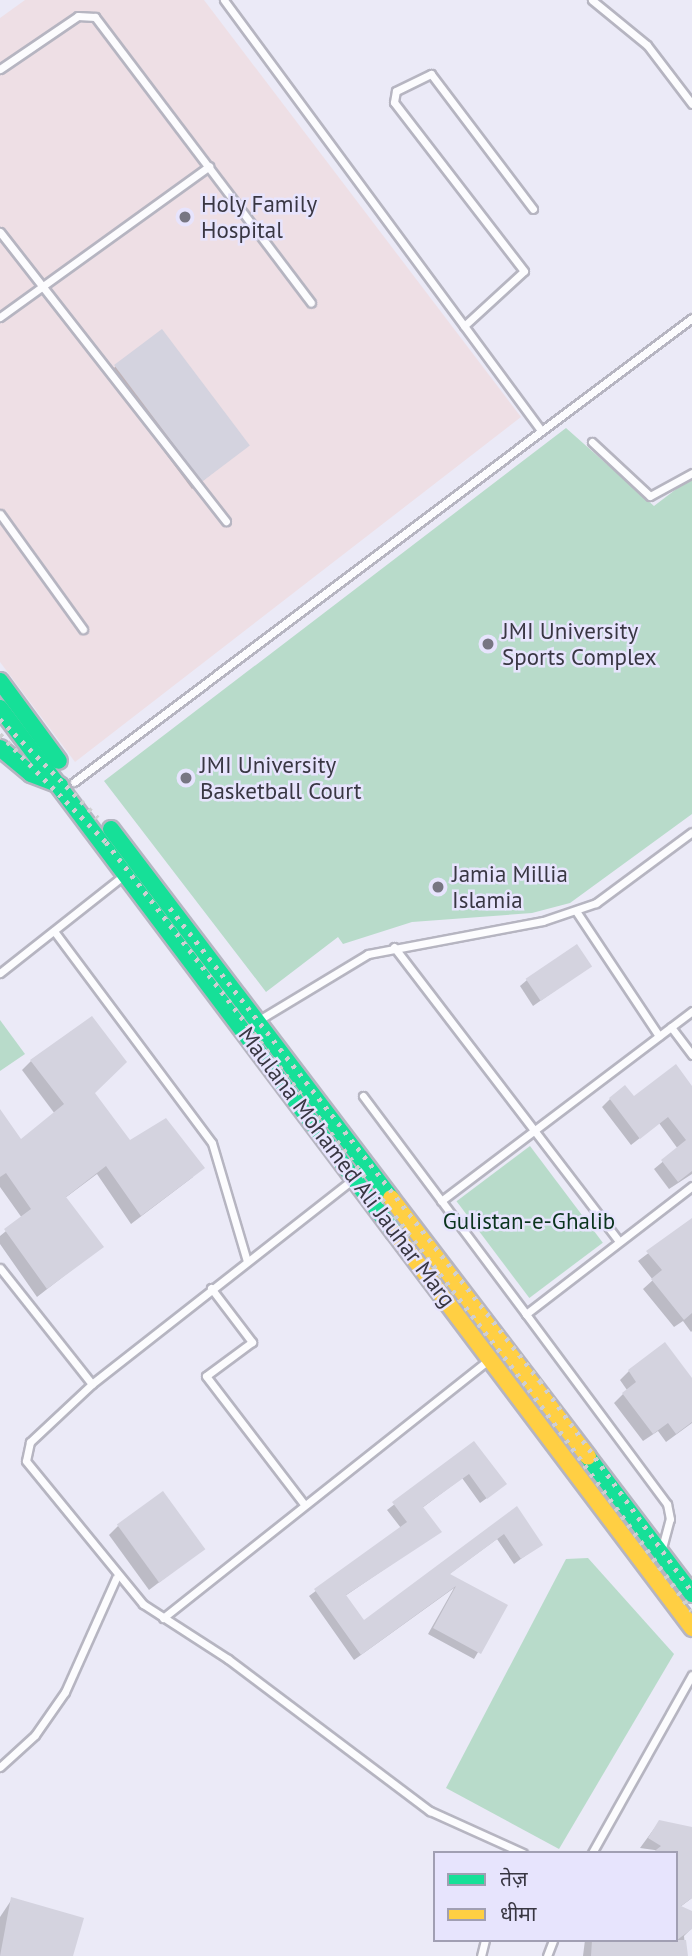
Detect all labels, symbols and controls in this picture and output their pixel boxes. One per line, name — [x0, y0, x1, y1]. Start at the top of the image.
place label: Holy Family Hospital — [201, 190, 318, 244]
marker: Holy Family Hospital — [175, 207, 195, 227]
place label: JMI University Sports Complex — [502, 617, 657, 671]
marker: JMI University Sports Complex — [480, 636, 496, 652]
place label: JMI University Basketball Court — [200, 751, 362, 805]
marker: JMI University Basketball Court — [178, 770, 194, 786]
place label: Jamia Millia Islamia — [452, 860, 568, 914]
marker: Jamia Millia Islamia — [430, 879, 446, 895]
street label: Maulana Mohamed Ali Jauhar Marg — [232, 1021, 462, 1313]
park label: Gulistan-e-Ghalib — [443, 1207, 615, 1235]
legend — [433, 1851, 678, 1942]
text: तेज़ — [500, 1865, 528, 1892]
text: धीमा — [500, 1900, 536, 1927]

